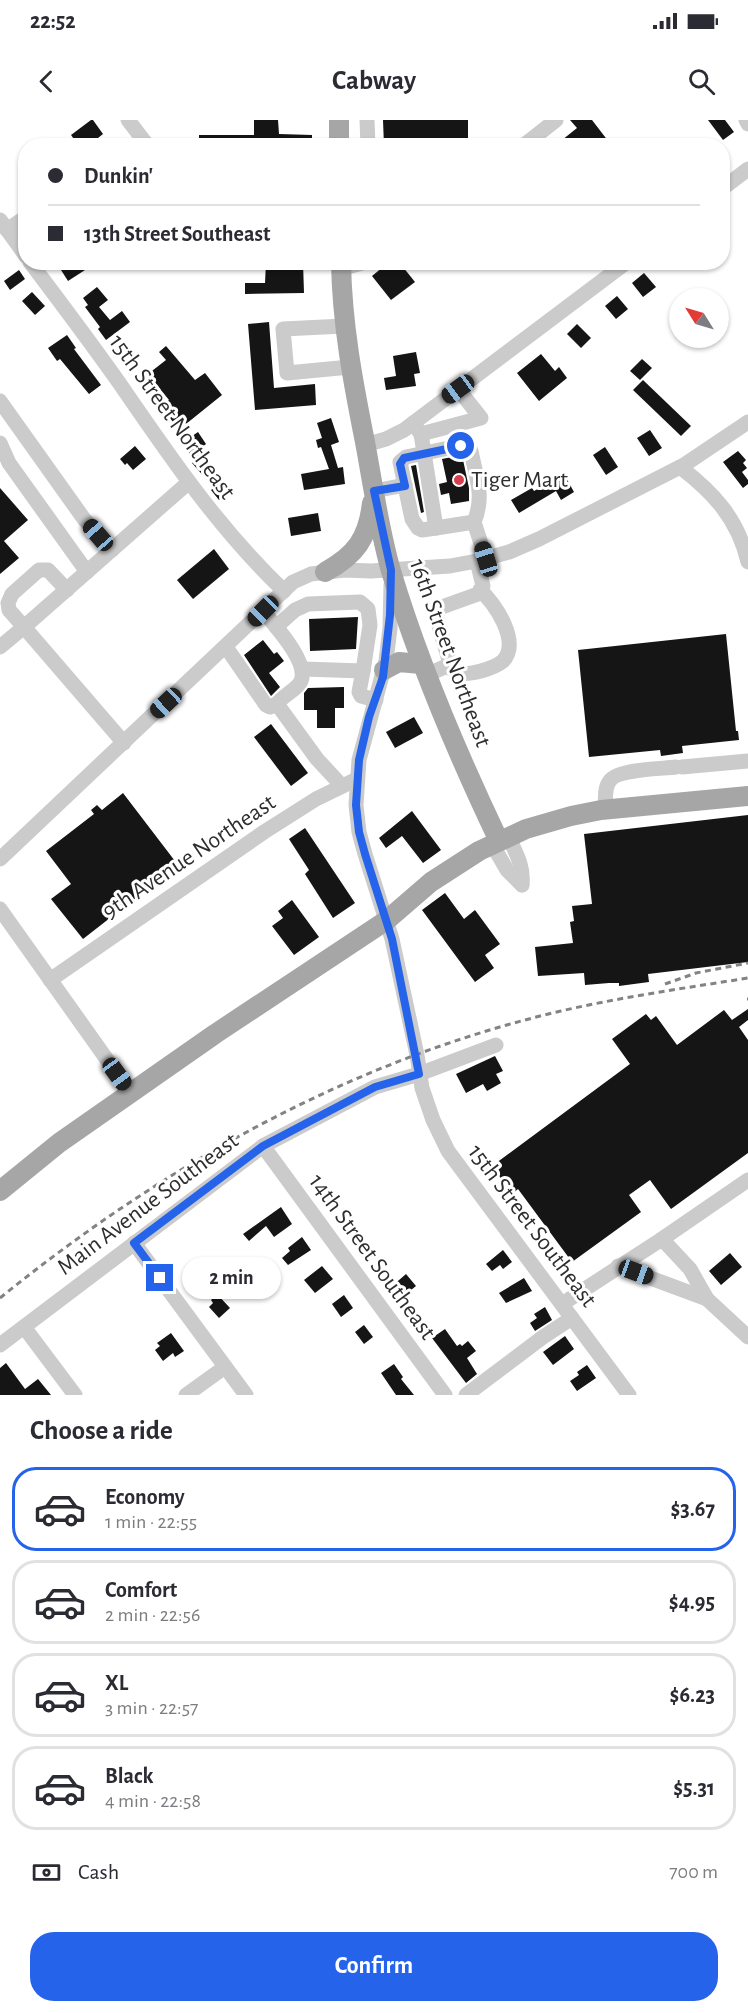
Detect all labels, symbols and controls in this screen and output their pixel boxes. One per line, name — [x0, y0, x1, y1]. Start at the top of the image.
text: 22:52 — [30, 10, 76, 32]
icon: back — [30, 65, 63, 98]
icon: search — [685, 65, 718, 98]
text: Cabway — [332, 67, 416, 94]
text: Dunkin' — [84, 165, 153, 187]
text: 13th Street Southeast — [84, 223, 270, 245]
north arrow — [669, 288, 729, 348]
map controls — [669, 288, 729, 348]
street label: 15th Street Northeast — [104, 330, 240, 504]
car — [438, 371, 478, 407]
route start — [447, 432, 474, 459]
place label: Tiger Mart — [471, 468, 568, 492]
marker: Tiger Mart — [452, 473, 466, 487]
car — [79, 516, 117, 554]
car — [472, 539, 500, 579]
street label: 16th Street Northeast — [405, 556, 495, 751]
car — [244, 592, 282, 630]
car — [147, 684, 185, 722]
street label: 9th Avenue Northeast — [98, 790, 280, 924]
car — [99, 1054, 135, 1094]
street label: Main Avenue Southeast — [53, 1128, 243, 1280]
street label: 15th Street Southeast — [463, 1140, 601, 1312]
street label: 14th Street Southeast — [304, 1170, 440, 1344]
callout: 2 min — [181, 1257, 280, 1299]
car — [616, 1257, 656, 1287]
route end — [146, 1264, 173, 1291]
text: 2 min — [209, 1268, 254, 1288]
text: Choose a ride — [30, 1417, 173, 1444]
icon: car — [33, 1482, 87, 1536]
text: Economy — [105, 1486, 185, 1508]
text: $3.67 — [670, 1498, 715, 1520]
text: 1 min · 22:55 — [105, 1512, 197, 1532]
icon: car — [33, 1575, 87, 1629]
text: Comfort — [105, 1579, 177, 1601]
text: $4.95 — [669, 1591, 715, 1613]
text: 2 min · 22:56 — [105, 1605, 200, 1625]
icon: car — [33, 1668, 87, 1722]
text: XL — [105, 1672, 128, 1694]
text: $6.23 — [670, 1684, 715, 1706]
text: 3 min · 22:57 — [105, 1698, 198, 1718]
icon: car — [33, 1761, 87, 1815]
text: Black — [105, 1765, 153, 1787]
text: $5.31 — [673, 1777, 715, 1799]
text: 4 min · 22:58 — [105, 1791, 201, 1811]
icon: cash — [30, 1856, 63, 1889]
text: Cash — [78, 1861, 119, 1883]
text: 700 m — [669, 1862, 718, 1882]
button: Confirm — [30, 1932, 718, 2001]

